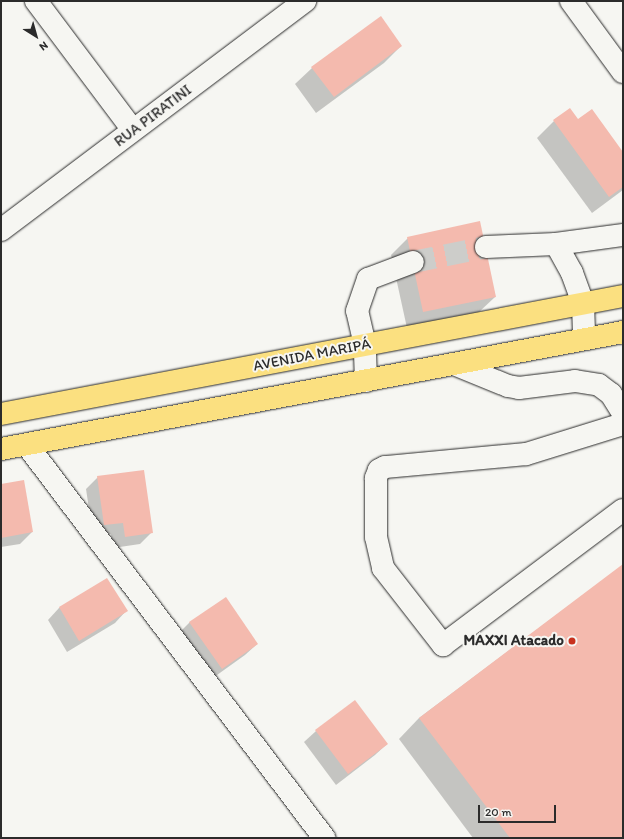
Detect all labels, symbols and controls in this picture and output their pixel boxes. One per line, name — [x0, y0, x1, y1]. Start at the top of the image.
north arrow — [16, 16, 56, 56]
text: N — [37, 39, 50, 53]
street label: RUA PIRATINI — [110, 80, 196, 152]
street label: AVENIDA MARIPÁ — [252, 335, 372, 375]
place label: MAXXI Atacado — [464, 632, 564, 650]
marker: MAXXI Atacado — [567, 636, 577, 646]
scale bar — [480, 797, 558, 823]
text: 20 m — [485, 805, 512, 819]

